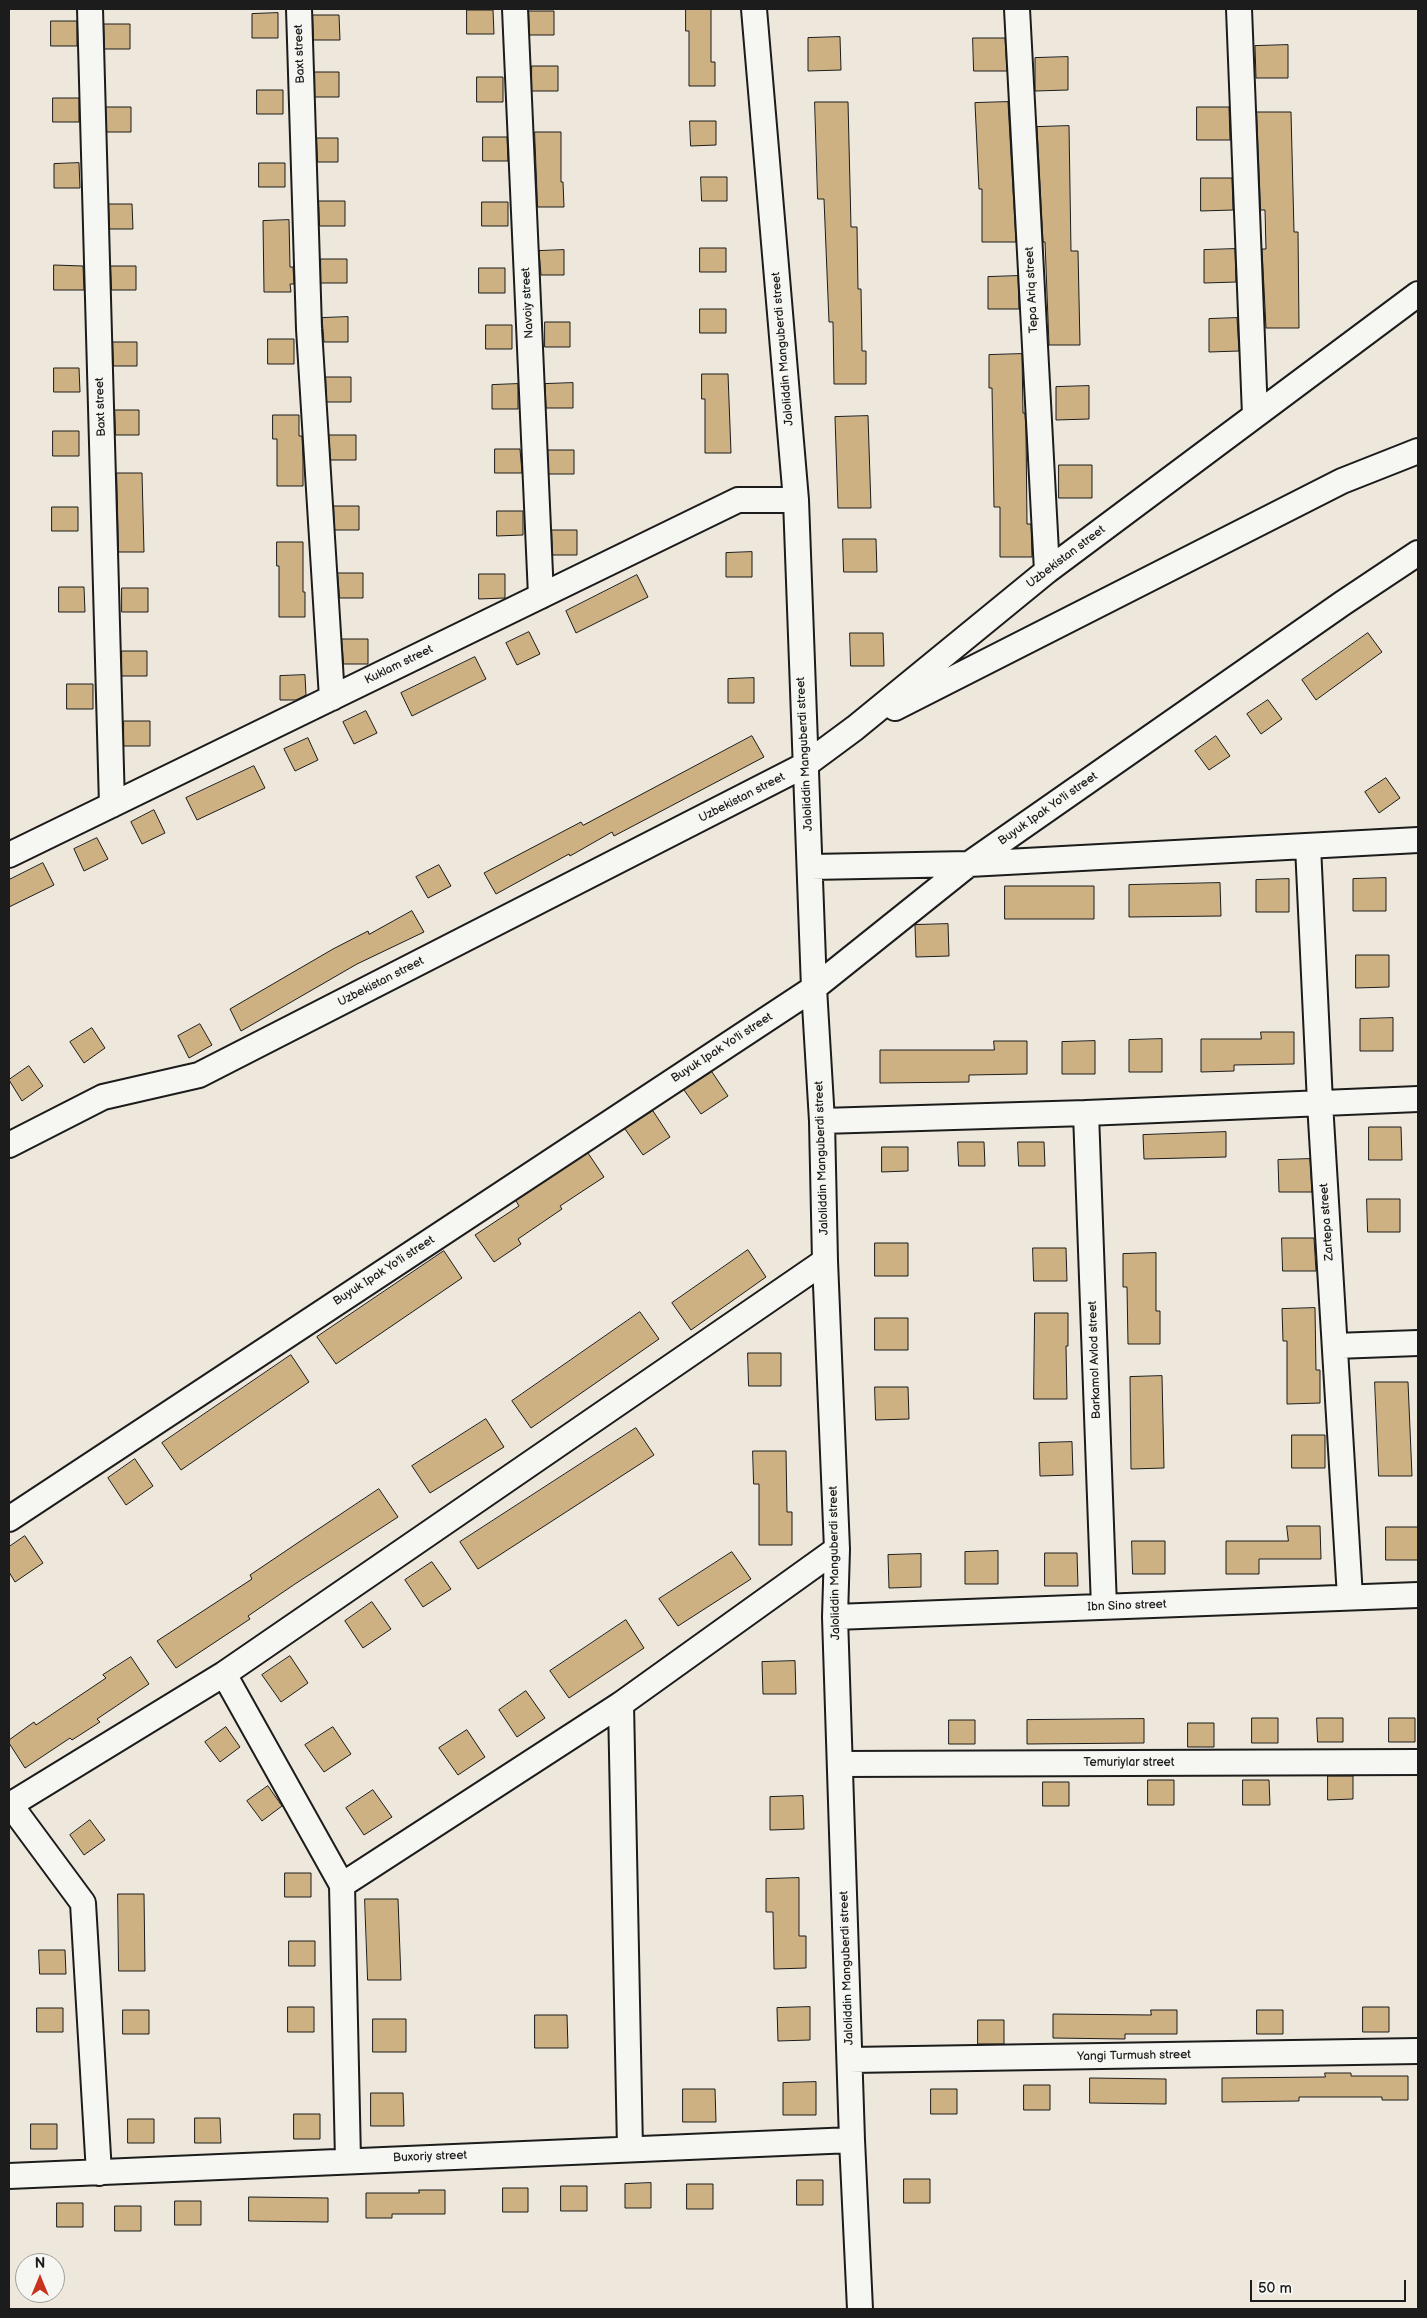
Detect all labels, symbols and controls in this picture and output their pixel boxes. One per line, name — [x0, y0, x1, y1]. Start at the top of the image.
street label: Baxt street — [292, 24, 308, 84]
street label: Tepa Ariq street — [1023, 246, 1041, 334]
street label: Navoiy street — [519, 267, 537, 339]
street label: Jaloliddin Manguberdi street — [769, 272, 797, 426]
street label: Baxt street — [93, 377, 109, 437]
street label: Uzbekistan street — [1024, 523, 1108, 591]
street label: Kuklam street — [362, 642, 436, 688]
street label: Jaloliddin Manguberdi street — [794, 677, 816, 831]
street label: Buyuk Ipak Yo'li street — [996, 769, 1100, 849]
street label: Uzbekistan street — [697, 770, 787, 826]
street label: Uzbekistan street — [336, 954, 426, 1010]
street label: Buyuk Ipak Yo'li street — [669, 1010, 775, 1086]
street label: Jaloliddin Manguberdi street — [812, 1081, 832, 1235]
street label: Zartepa street — [1317, 1183, 1337, 1261]
street label: Buyuk Ipak Yo'li street — [331, 1233, 437, 1309]
street label: Barkamol Avlod street — [1086, 1301, 1104, 1419]
street label: Jaloliddin Manguberdi street — [826, 1486, 844, 1640]
street label: Ibn Sino street — [1087, 1597, 1167, 1615]
street label: Temuriylar street — [1084, 1756, 1174, 1770]
street label: Jaloliddin Manguberdi street — [837, 1891, 857, 2045]
street label: Yangi Turmush street — [1077, 2048, 1191, 2064]
street label: Buxoriy street — [393, 2149, 467, 2165]
north arrow — [15, 2253, 65, 2303]
text: N — [35, 2255, 45, 2272]
scale bar — [1252, 2270, 1408, 2302]
text: 50 m — [1258, 2279, 1292, 2298]

